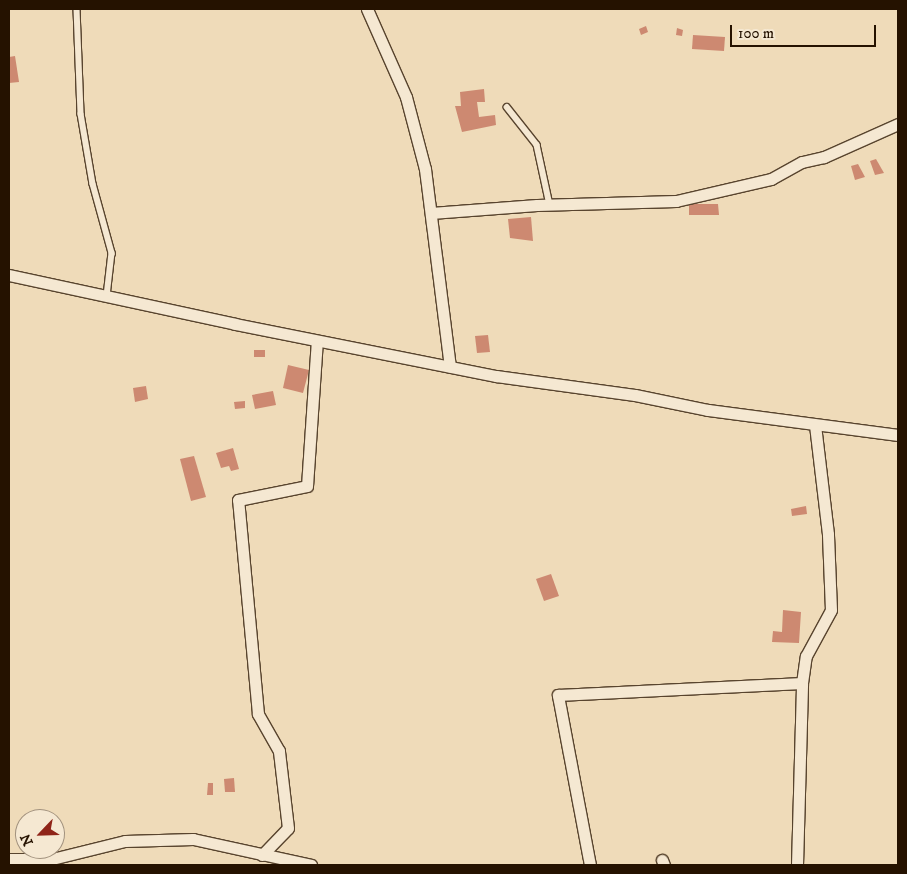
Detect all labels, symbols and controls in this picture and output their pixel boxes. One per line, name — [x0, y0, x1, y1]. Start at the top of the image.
scale bar — [732, 15, 878, 47]
text: 100 m — [738, 24, 774, 43]
north arrow — [15, 809, 65, 859]
text: N — [17, 831, 38, 849]

